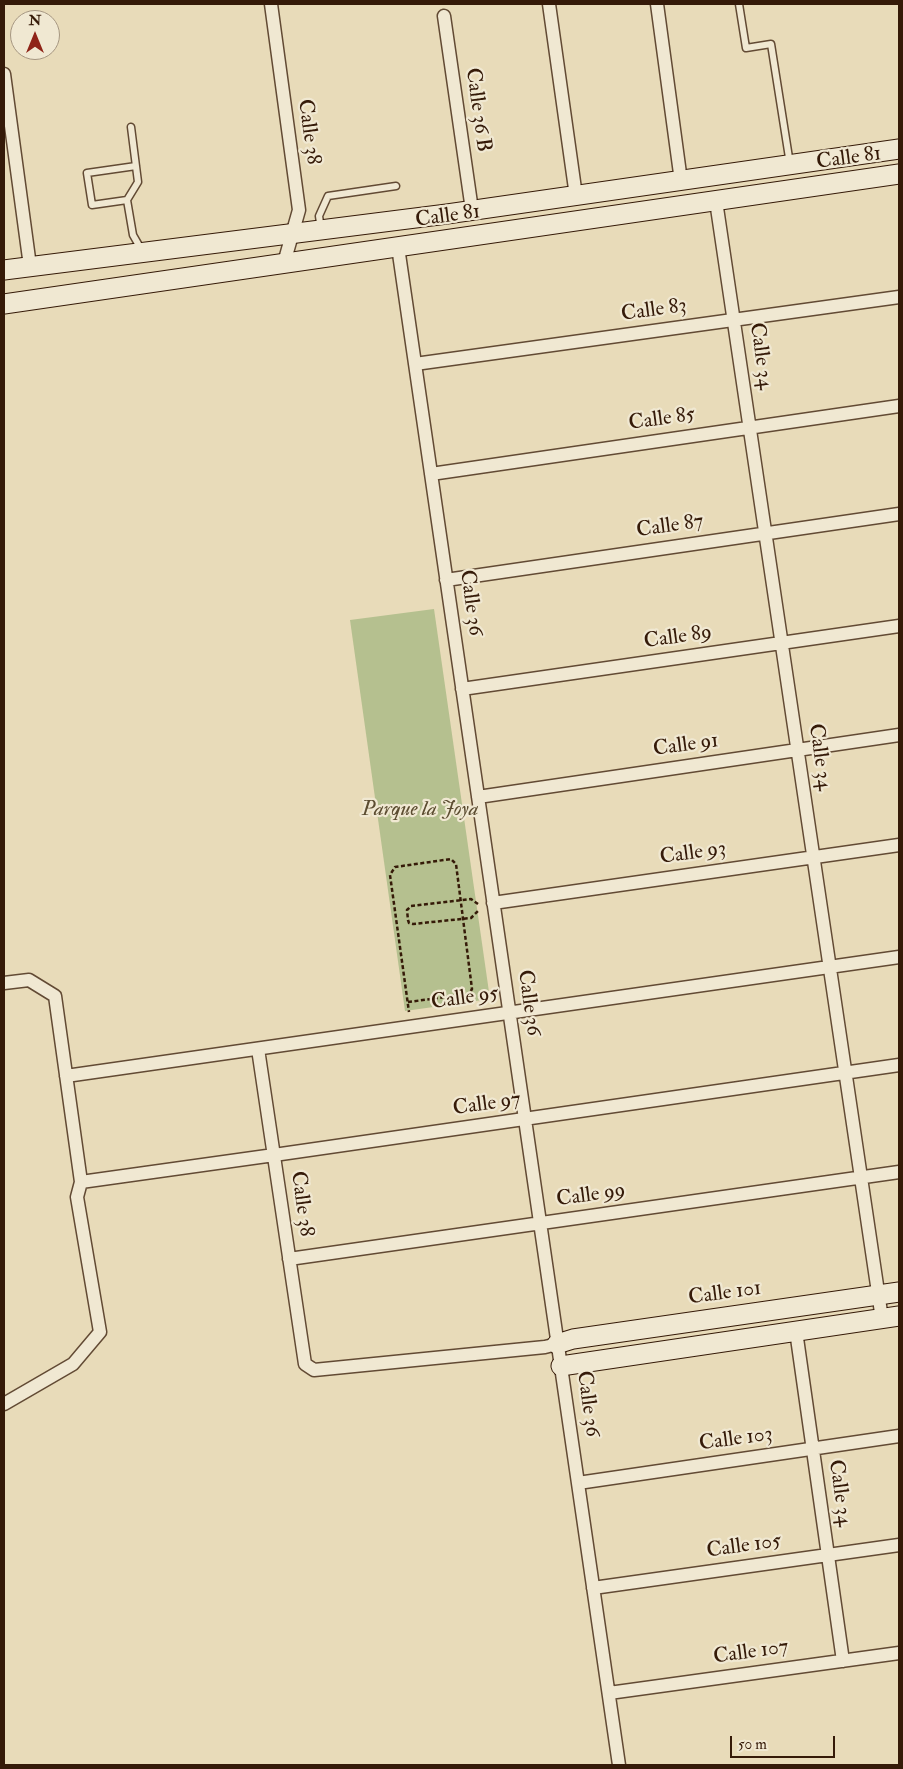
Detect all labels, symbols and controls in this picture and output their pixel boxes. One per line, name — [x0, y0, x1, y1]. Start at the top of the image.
north arrow — [10, 10, 60, 60]
text: N — [29, 12, 41, 29]
street label: Calle 36 B — [459, 66, 495, 154]
street label: Calle 38 — [291, 98, 325, 166]
street label: Calle 81 — [815, 142, 883, 176]
street label: Calle 81 — [414, 200, 482, 234]
street label: Calle 83 — [620, 294, 688, 328]
street label: Calle 34 — [743, 321, 777, 391]
street label: Calle 85 — [627, 403, 697, 437]
street label: Calle 87 — [635, 510, 705, 544]
street label: Calle 36 — [453, 568, 487, 638]
street label: Calle 89 — [642, 621, 714, 655]
street label: Calle 34 — [802, 722, 836, 792]
street label: Calle 91 — [652, 729, 720, 763]
park label: Parque la Joya — [362, 797, 478, 823]
street label: Calle 93 — [658, 837, 728, 871]
street label: Calle 36 — [511, 968, 545, 1038]
street label: Calle 95 — [430, 982, 500, 1016]
street label: Calle 97 — [451, 1088, 523, 1122]
street label: Calle 38 — [284, 1170, 318, 1238]
street label: Calle 99 — [555, 1179, 627, 1213]
street label: Calle 101 — [687, 1276, 763, 1312]
street label: Calle 36 — [570, 1369, 604, 1439]
street label: Calle 103 — [698, 1422, 774, 1458]
street label: Calle 34 — [822, 1458, 856, 1528]
street label: Calle 105 — [705, 1529, 783, 1565]
street label: Calle 107 — [712, 1635, 790, 1671]
scale bar — [733, 1726, 838, 1758]
text: 50 m — [738, 1735, 767, 1754]

